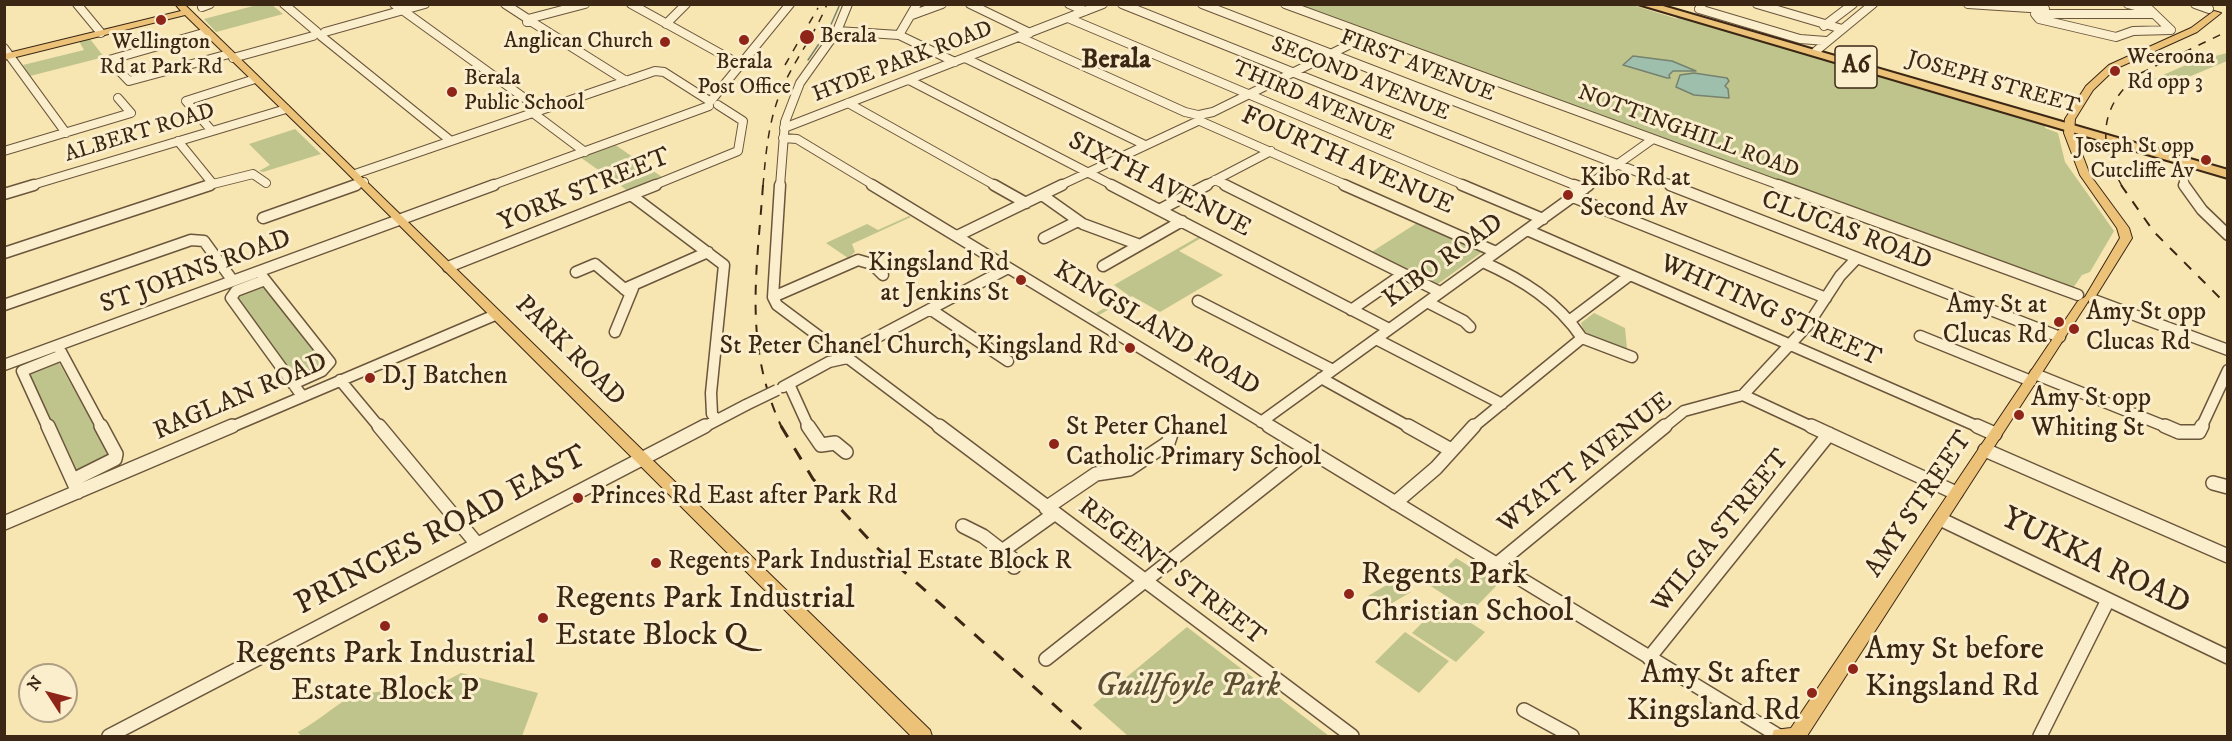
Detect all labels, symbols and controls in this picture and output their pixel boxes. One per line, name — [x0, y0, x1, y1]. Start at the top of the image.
marker: Wellington Rd at Park Rd — [154, 13, 168, 27]
street label: HYDE PARK ROAD — [809, 17, 997, 109]
place label: Berala — [820, 24, 877, 50]
street label: FIRST AVENUE — [1336, 25, 1498, 109]
marker: Berala — [798, 28, 816, 46]
place label: Anglican Church — [504, 29, 653, 55]
place label: Wellington Rd at Park Rd — [100, 30, 222, 82]
street label: SECOND AVENUE — [1267, 32, 1453, 128]
marker: Berala Post Office — [737, 33, 751, 47]
marker: Anglican Church — [658, 35, 672, 49]
district label: Berala — [1081, 45, 1151, 77]
place label: Weeroona Rd opp 3 — [2127, 45, 2215, 96]
road number: A6 — [1835, 46, 1877, 88]
street label: JOSEPH STREET — [1904, 47, 2082, 121]
place label: Berala Post Office — [697, 50, 791, 101]
street label: THIRD AVENUE — [1228, 56, 1398, 148]
marker: Weeroona Rd opp 3 — [2108, 64, 2122, 78]
place label: Berala Public School — [464, 66, 584, 118]
street label: NOTTINGHILL ROAD — [1574, 81, 1802, 185]
marker: Berala Public School — [445, 85, 459, 99]
street label: ALBERT ROAD — [62, 99, 218, 169]
street label: FOURTH AVENUE — [1236, 101, 1458, 223]
street label: SIXTH AVENUE — [1062, 127, 1256, 245]
place label: Joseph St opp Cutcliffe Av — [2075, 134, 2194, 186]
street label: YORK STREET — [495, 142, 675, 240]
marker: Joseph St opp Cutcliffe Av — [2199, 153, 2213, 167]
place label: Kibo Rd at Second Av — [1580, 164, 1691, 225]
street label: CLUCAS ROAD — [1756, 185, 1936, 279]
marker: Kibo Rd at Second Av — [1561, 188, 1575, 202]
street label: KIBO ROAD — [1378, 208, 1510, 316]
street label: ST JOHNS ROAD — [96, 224, 296, 322]
place label: Kingsland Rd at Jenkins St — [868, 249, 1009, 310]
street label: WHITING STREET — [1655, 249, 1885, 375]
street label: KINGSLAND ROAD — [1047, 256, 1265, 404]
marker: Kingsland Rd at Jenkins St — [1014, 273, 1028, 287]
street label: PARK ROAD — [507, 290, 631, 414]
place label: Amy St at Clucas Rd — [1943, 291, 2047, 352]
place label: Amy St opp Clucas Rd — [2086, 298, 2206, 360]
marker: Amy St at Clucas Rd — [2052, 315, 2066, 329]
marker: Amy St opp Clucas Rd — [2067, 322, 2081, 336]
place label: St Peter Chanel Church, Kingsland Rd — [720, 332, 1118, 364]
marker: St Peter Chanel Church, Kingsland Rd — [1123, 341, 1137, 355]
street label: RAGLAN ROAD — [149, 347, 333, 449]
place label: D.J Batchen — [382, 362, 508, 394]
marker: D.J Batchen — [363, 371, 377, 385]
place label: Amy St opp Whiting St — [2031, 384, 2151, 446]
street label: WYATT AVENUE — [1493, 387, 1679, 541]
marker: Amy St opp Whiting St — [2012, 408, 2026, 422]
place label: St Peter Chanel Catholic Primary School — [1066, 413, 1321, 474]
street label: AMY STREET — [1860, 426, 1980, 584]
marker: St Peter Chanel Catholic Primary School — [1047, 437, 1061, 451]
street label: PRINCES ROAD EAST — [289, 439, 595, 625]
street label: WILGA STREET — [1647, 444, 1797, 620]
place label: Princes Rd East after Park Rd — [590, 482, 897, 514]
marker: Princes Rd East after Park Rd — [571, 491, 585, 505]
street label: REGENT STREET — [1071, 493, 1271, 653]
street label: YUKKA ROAD — [1994, 501, 2196, 625]
place label: Regents Park Industrial Estate Block R — [668, 547, 1072, 579]
marker: Regents Park Industrial Estate Block R — [649, 556, 663, 570]
place label: Regents Park Christian School — [1361, 557, 1573, 632]
place label: Regents Park Industrial Estate Block Q — [555, 581, 855, 656]
marker: Regents Park Christian School — [1342, 587, 1356, 601]
marker: Regents Park Industrial Estate Block Q — [536, 611, 550, 625]
marker: Regents Park Industrial Estate Block P — [378, 619, 392, 633]
place label: Amy St before Kingsland Rd — [1865, 632, 2044, 707]
place label: Regents Park Industrial Estate Block P — [235, 636, 535, 711]
place label: Amy St after Kingsland Rd — [1626, 656, 1800, 731]
marker: Amy St before Kingsland Rd — [1846, 662, 1860, 676]
north arrow — [18, 663, 78, 723]
park label: Guillfoyle Park — [1096, 669, 1280, 707]
text: N — [23, 672, 47, 695]
marker: Amy St after Kingsland Rd — [1805, 686, 1819, 700]

